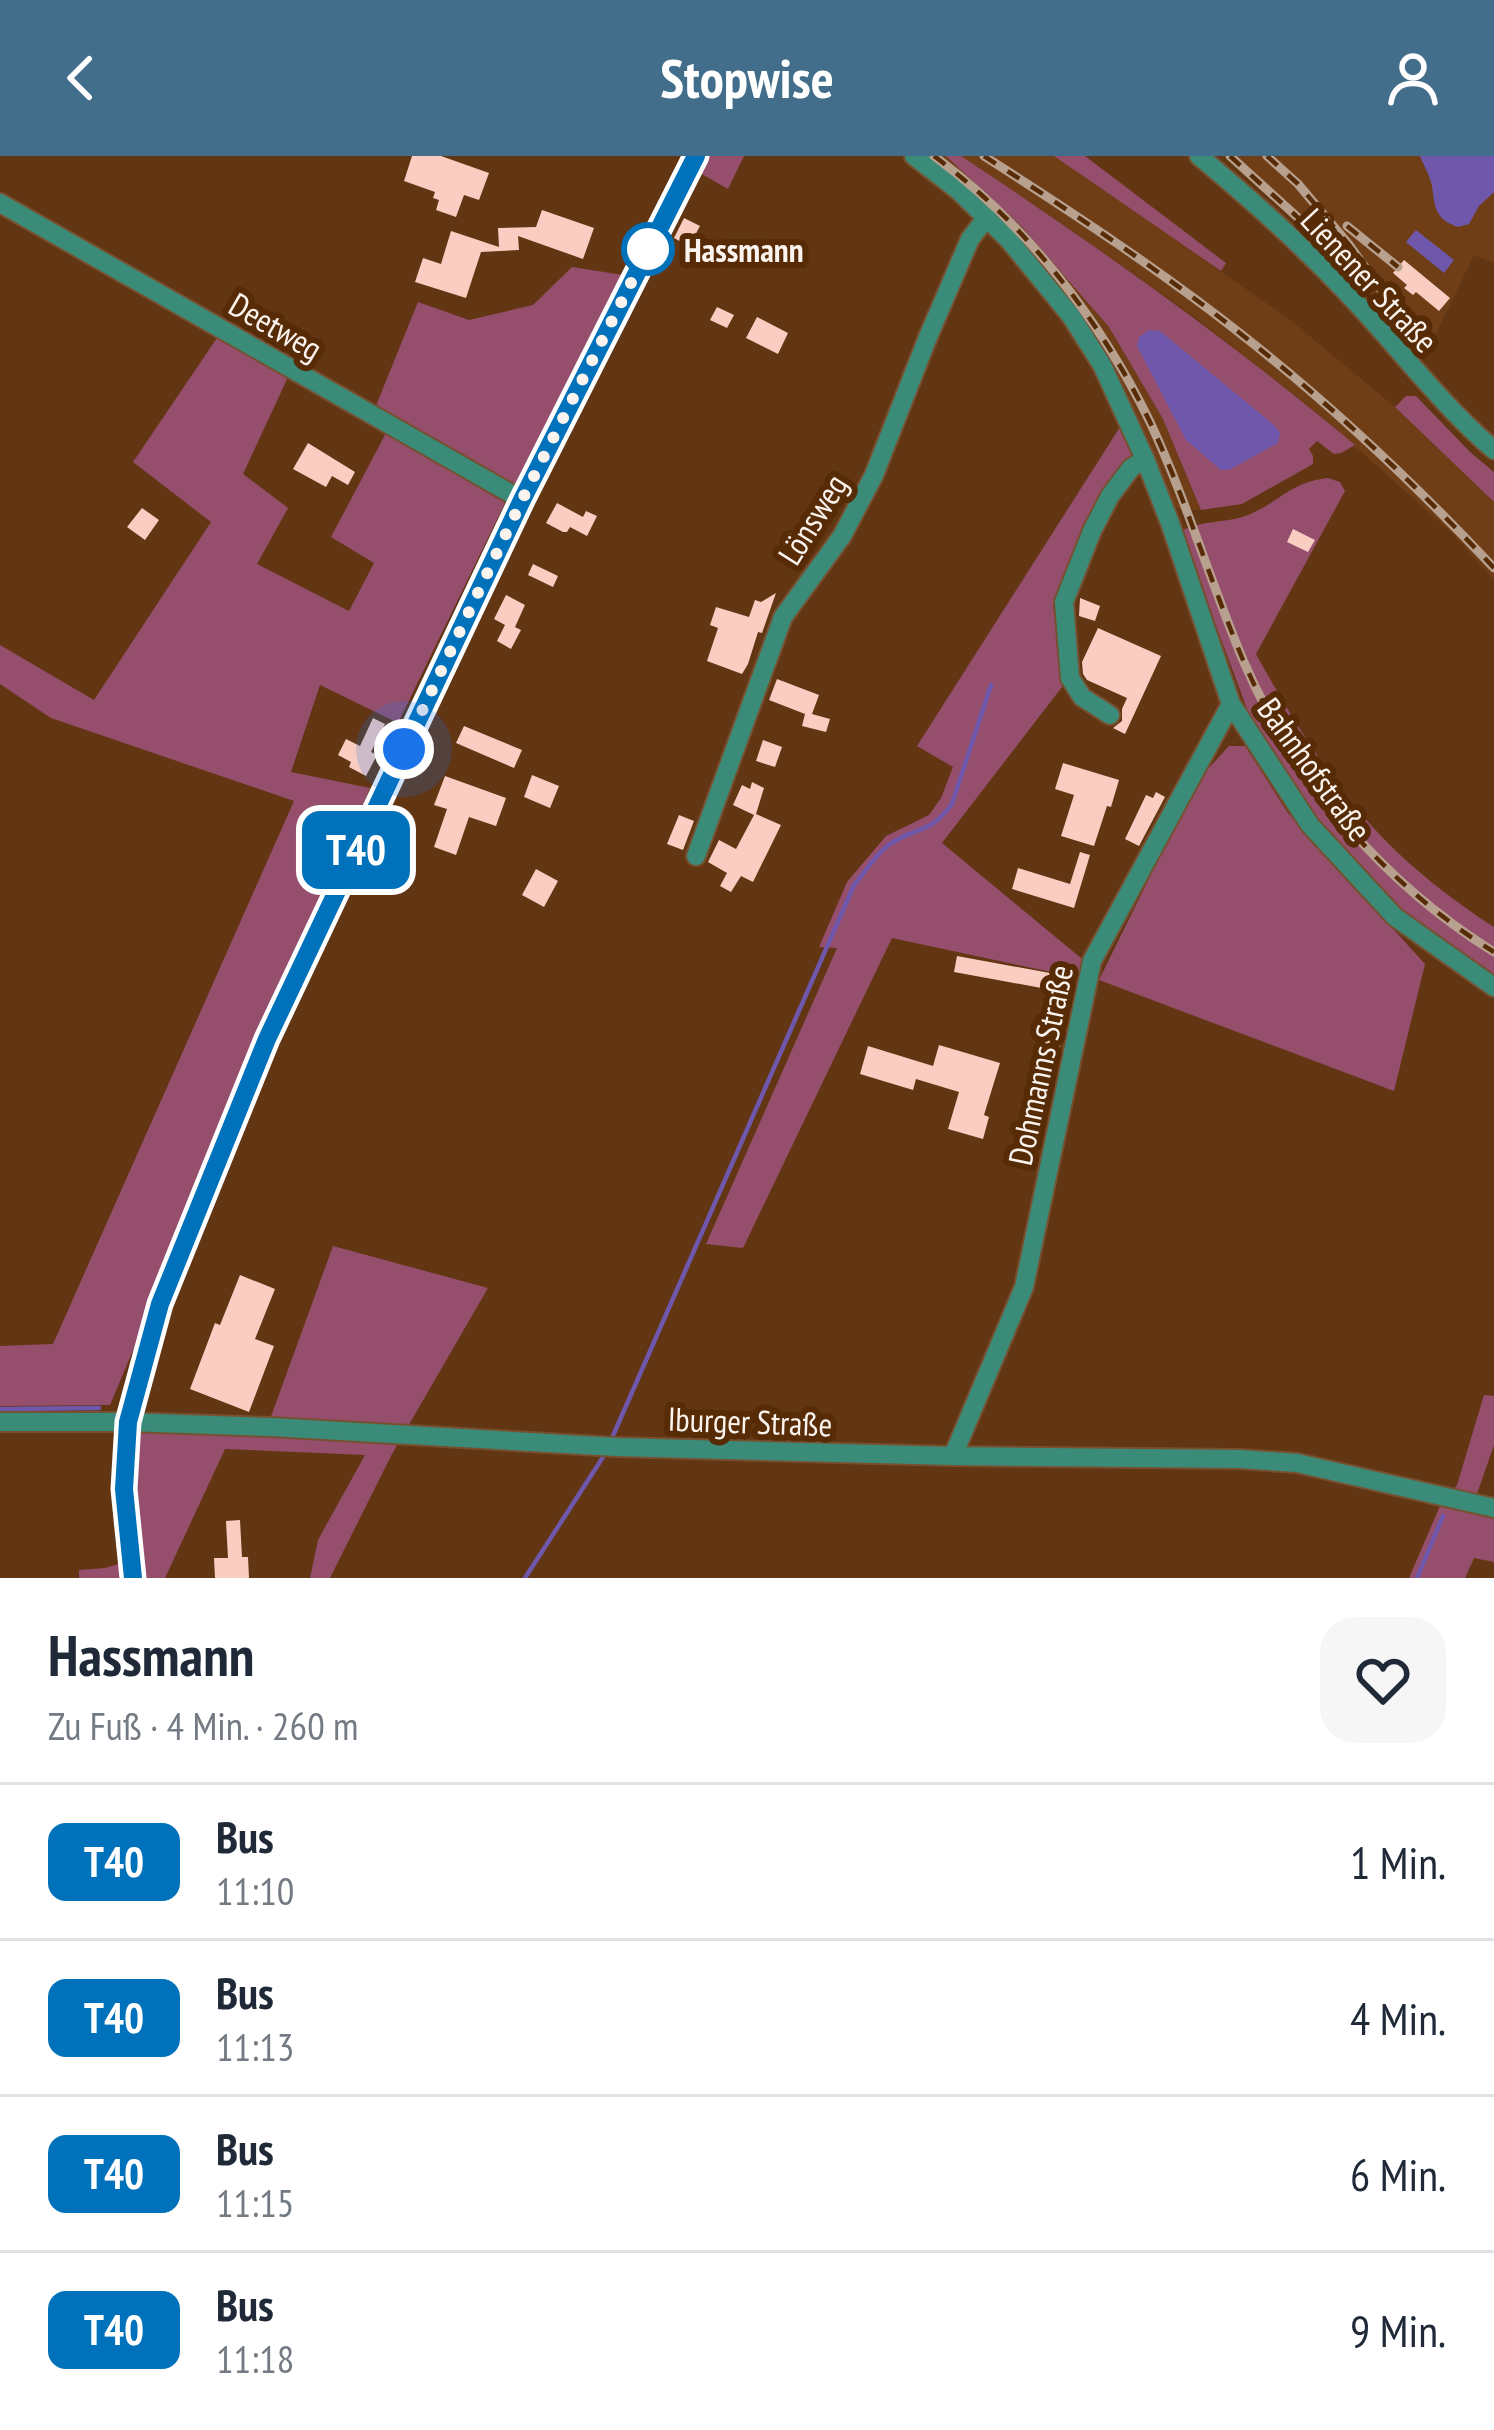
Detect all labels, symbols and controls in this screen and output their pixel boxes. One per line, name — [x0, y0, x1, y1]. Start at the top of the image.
text: Stopwise — [660, 43, 834, 113]
icon: back — [48, 45, 114, 111]
icon: person — [1380, 45, 1446, 111]
street label: Lienener Straße — [1292, 199, 1448, 361]
marker: Hassmann — [623, 224, 673, 274]
place label: Hassmann — [684, 228, 803, 271]
street label: Deetweg — [222, 282, 330, 370]
street label: Lönsweg — [768, 466, 856, 572]
street label: Bahnhofstraße — [1249, 689, 1381, 849]
your location — [374, 719, 434, 779]
line badge: T40 — [287, 811, 425, 889]
text: T40 — [326, 822, 386, 877]
street label: Dohmanns Straße — [998, 961, 1082, 1169]
street label: Iburger Straße — [667, 1397, 833, 1445]
button: heart — [1320, 1617, 1446, 1743]
text: Hassmann — [48, 1618, 254, 1692]
text: Zu Fuß · 4 Min. · 260 m — [48, 1700, 358, 1751]
text: Bus — [216, 1807, 274, 1865]
text: 1 Min. — [1350, 1833, 1446, 1891]
text: T40 — [84, 1834, 144, 1889]
text: 11:10 — [216, 1865, 294, 1916]
text: Bus — [216, 1963, 274, 2021]
text: 4 Min. — [1350, 1989, 1446, 2047]
text: T40 — [84, 1990, 144, 2045]
text: 11:13 — [216, 2021, 294, 2072]
text: Bus — [216, 2119, 274, 2177]
text: 6 Min. — [1350, 2145, 1446, 2203]
text: T40 — [84, 2146, 144, 2201]
text: 11:15 — [216, 2177, 294, 2228]
text: Bus — [216, 2275, 274, 2333]
text: 9 Min. — [1350, 2301, 1446, 2359]
text: T40 — [84, 2302, 144, 2357]
text: 11:18 — [216, 2333, 294, 2384]

